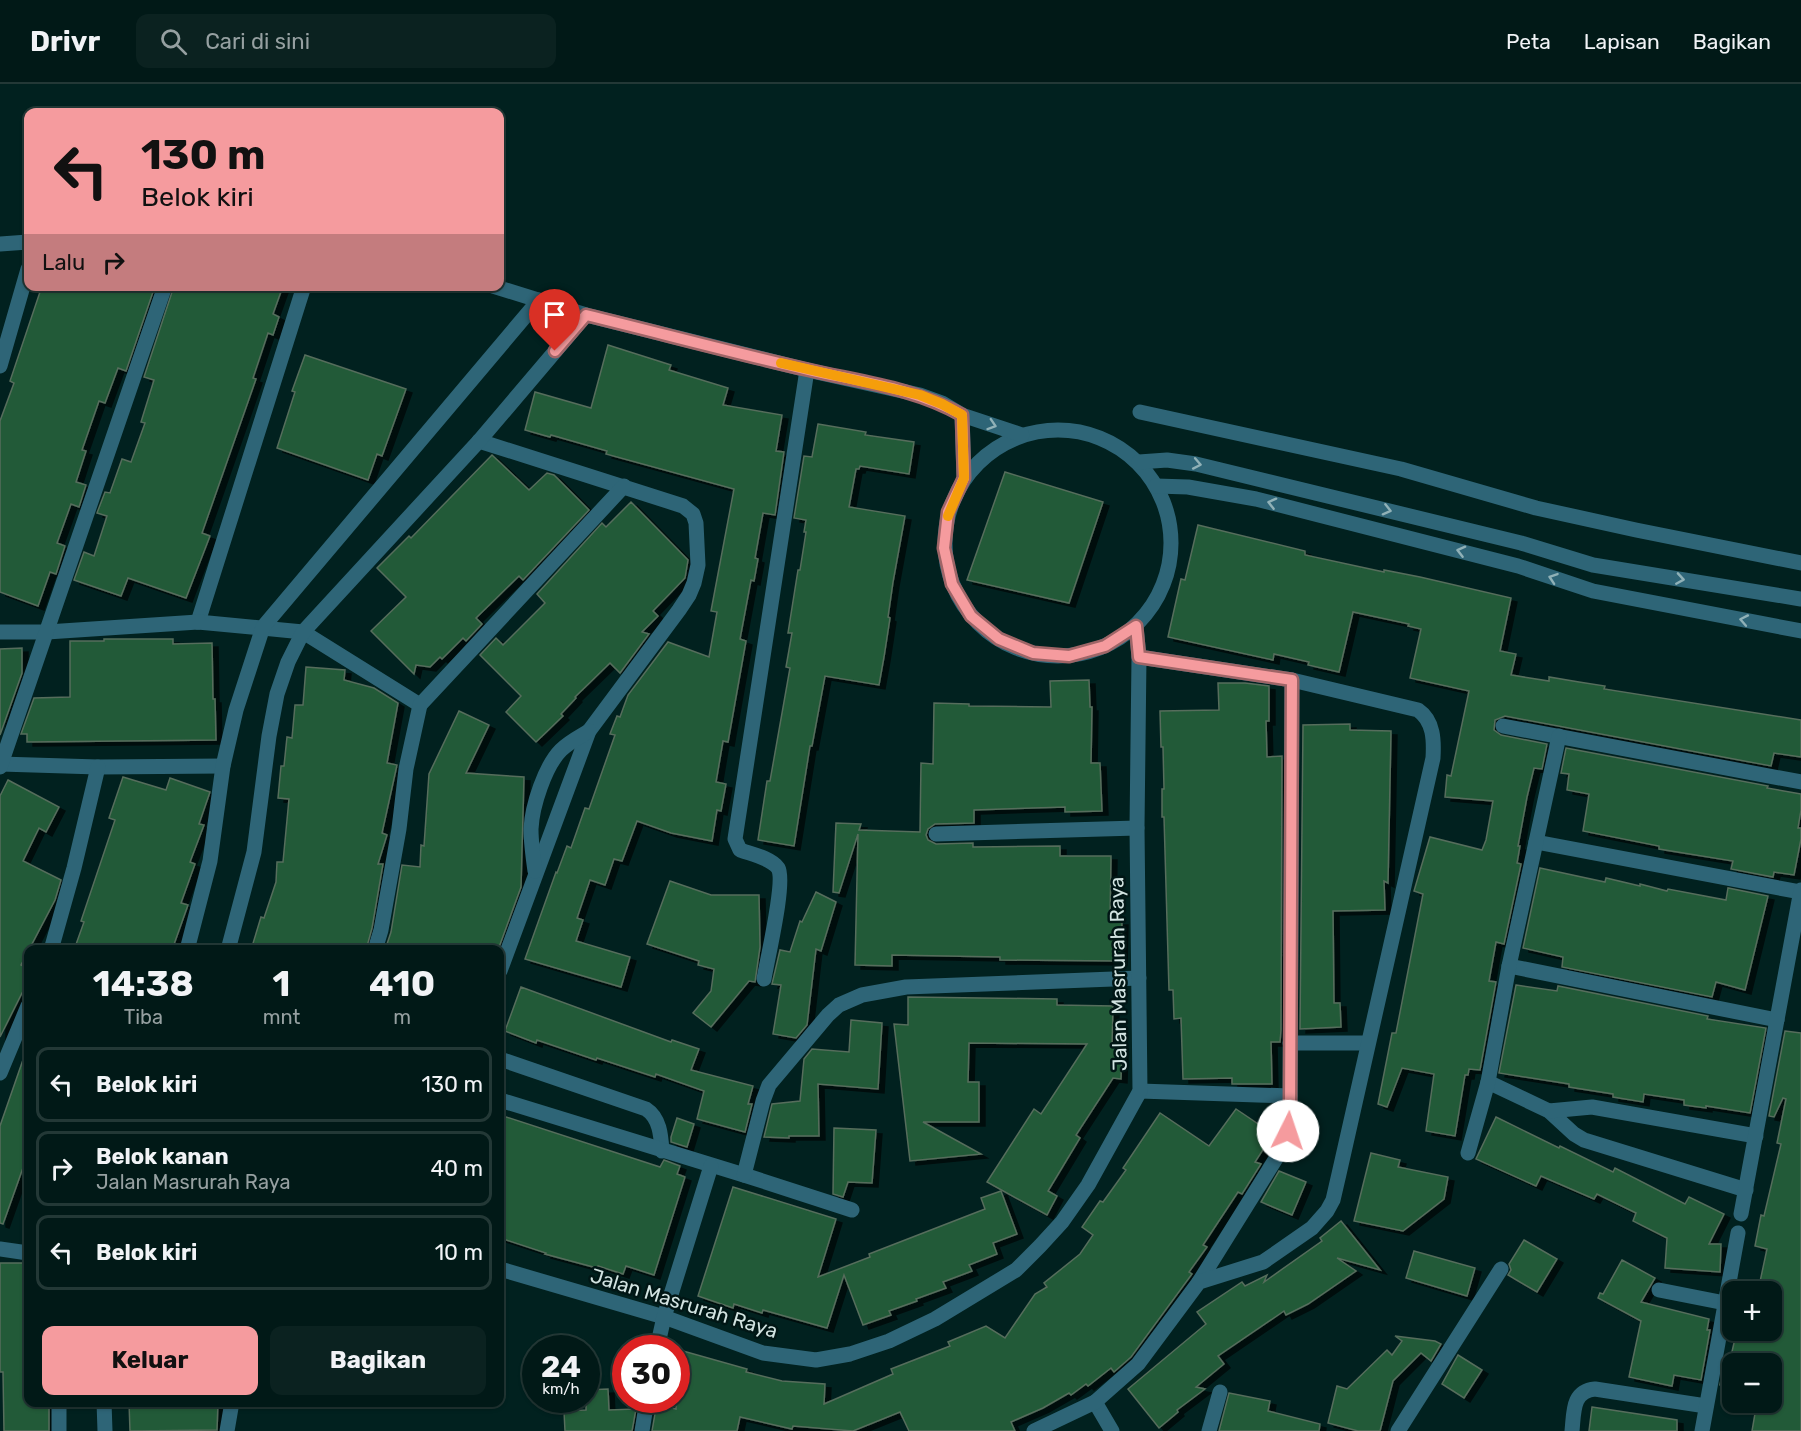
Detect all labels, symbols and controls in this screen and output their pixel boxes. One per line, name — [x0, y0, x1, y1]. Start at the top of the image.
search box — [136, 14, 556, 68]
text: Drivr — [30, 25, 100, 58]
icon: search — [157, 25, 190, 58]
text: Cari di sini — [205, 28, 310, 55]
text: Peta — [1506, 29, 1551, 54]
text: Lapisan — [1584, 29, 1660, 54]
text: Bagikan — [1693, 29, 1771, 54]
text: 130 m — [141, 130, 266, 180]
icon: left — [42, 132, 120, 210]
text: Belok kiri — [141, 181, 254, 213]
icon: right — [97, 246, 130, 279]
text: Lalu — [42, 249, 85, 276]
pin — [529, 289, 580, 351]
icon: arrive — [538, 298, 571, 331]
one-way arrow — [986, 418, 997, 430]
one-way arrow — [1192, 457, 1202, 470]
one-way arrow — [1267, 498, 1277, 511]
one-way arrow — [1382, 503, 1392, 516]
one-way arrow — [1456, 546, 1466, 559]
one-way arrow — [1548, 572, 1559, 585]
one-way arrow — [1674, 572, 1684, 585]
one-way arrow — [1739, 614, 1749, 627]
street label: Jalan Masrurah Raya — [1104, 877, 1132, 1071]
text: 14:38 — [93, 962, 194, 1005]
text: 1 — [273, 962, 290, 1005]
text: 410 — [369, 962, 435, 1005]
text: Tiba — [124, 1005, 163, 1029]
text: mnt — [263, 1005, 300, 1029]
text: m — [393, 1005, 411, 1029]
icon: left — [45, 1068, 78, 1101]
text: Belok kiri — [96, 1071, 197, 1098]
text: 130 m — [421, 1071, 483, 1098]
position arrow — [1256, 1099, 1320, 1163]
text: Belok kanan — [96, 1143, 229, 1170]
icon: right — [45, 1152, 78, 1185]
text: 40 m — [430, 1155, 483, 1182]
text: Jalan Masrurah Raya — [96, 1170, 290, 1194]
icon: left — [45, 1236, 78, 1269]
text: Belok kiri — [96, 1239, 197, 1266]
text: 10 m — [435, 1239, 483, 1266]
street label: Jalan Masrurah Raya — [587, 1263, 781, 1343]
map controls — [1722, 1281, 1782, 1413]
button: + — [1722, 1281, 1782, 1341]
button: Keluar — [42, 1326, 258, 1395]
button: Bagikan — [270, 1326, 486, 1395]
speed limit sign: 30 — [612, 1335, 690, 1413]
text: 24 — [541, 1349, 581, 1385]
button: − — [1722, 1353, 1782, 1413]
text: km/h — [542, 1380, 580, 1398]

